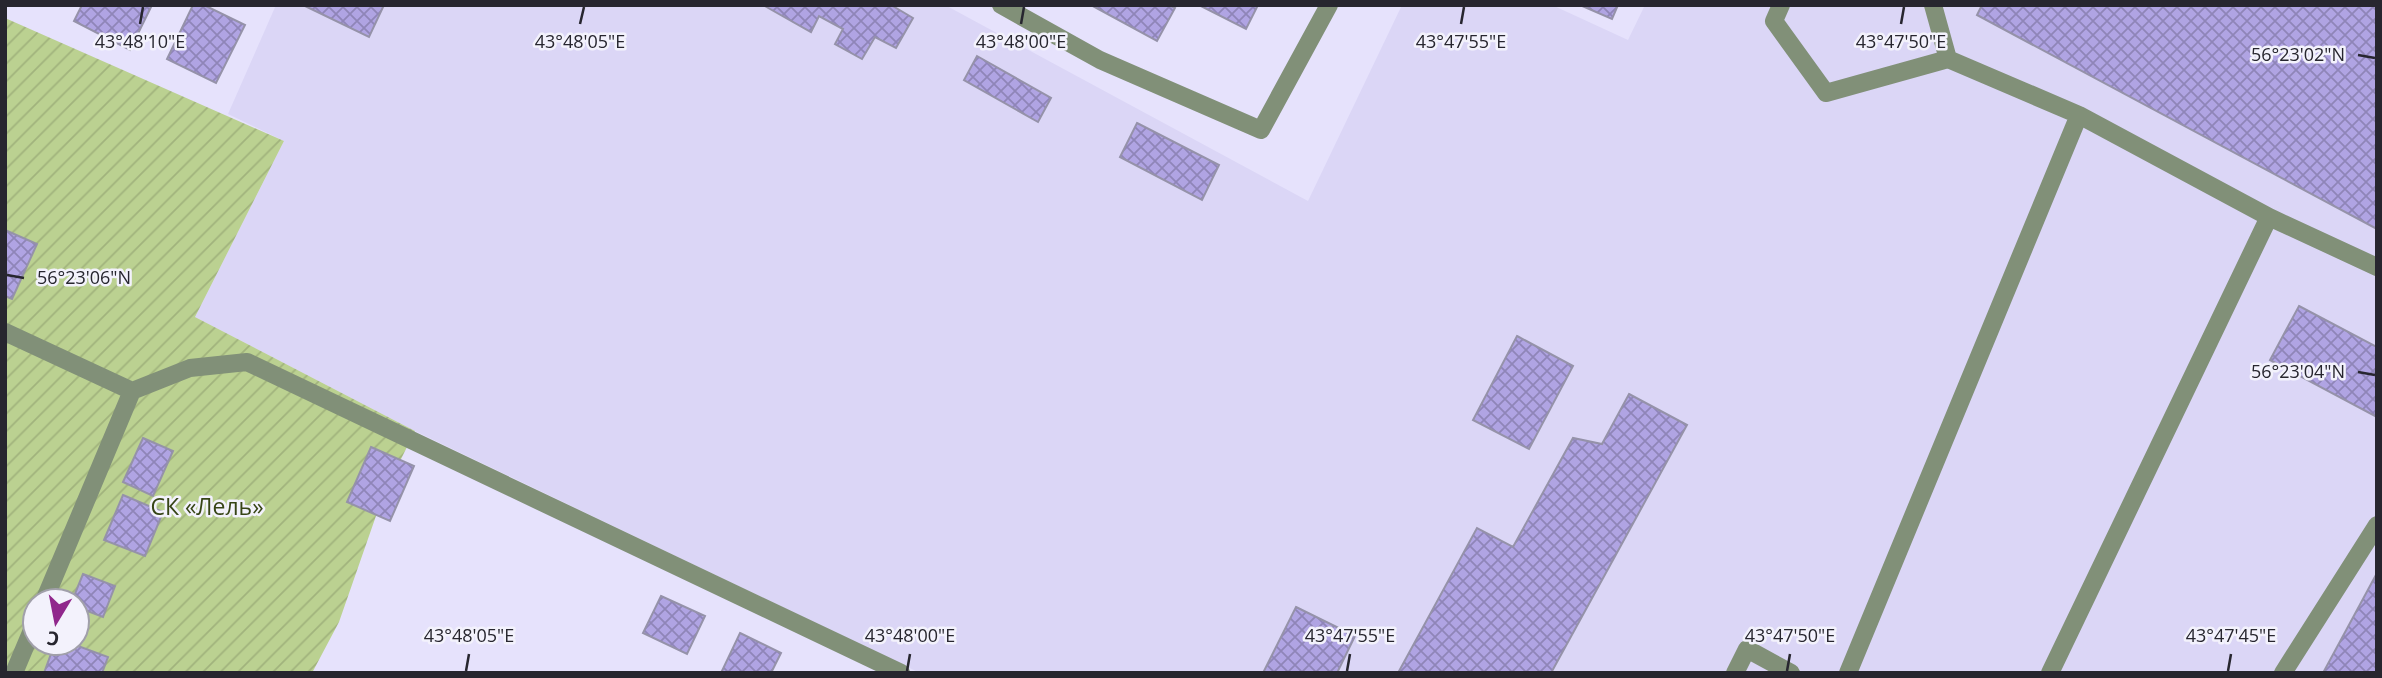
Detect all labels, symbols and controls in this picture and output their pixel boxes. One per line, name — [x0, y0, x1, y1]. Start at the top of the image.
text: 43°48'10"E — [95, 29, 185, 53]
text: 43°48'05"E — [535, 29, 625, 53]
text: 43°48'00"E — [976, 29, 1066, 53]
text: 43°47'55"E — [1416, 29, 1506, 53]
text: 43°47'50"E — [1856, 29, 1946, 53]
text: 56°23'02"N — [2251, 42, 2345, 66]
text: 56°23'06"N — [37, 265, 131, 289]
text: 56°23'04"N — [2251, 359, 2345, 383]
park label: СК «Лель» — [150, 490, 264, 522]
north arrow — [21, 587, 91, 657]
text: 43°48'05"E — [424, 623, 514, 647]
text: 43°48'00"E — [865, 623, 955, 647]
text: 43°47'55"E — [1305, 623, 1395, 647]
text: 43°47'50"E — [1745, 623, 1835, 647]
text: 43°47'45"E — [2186, 623, 2276, 647]
text: С — [45, 625, 61, 653]

